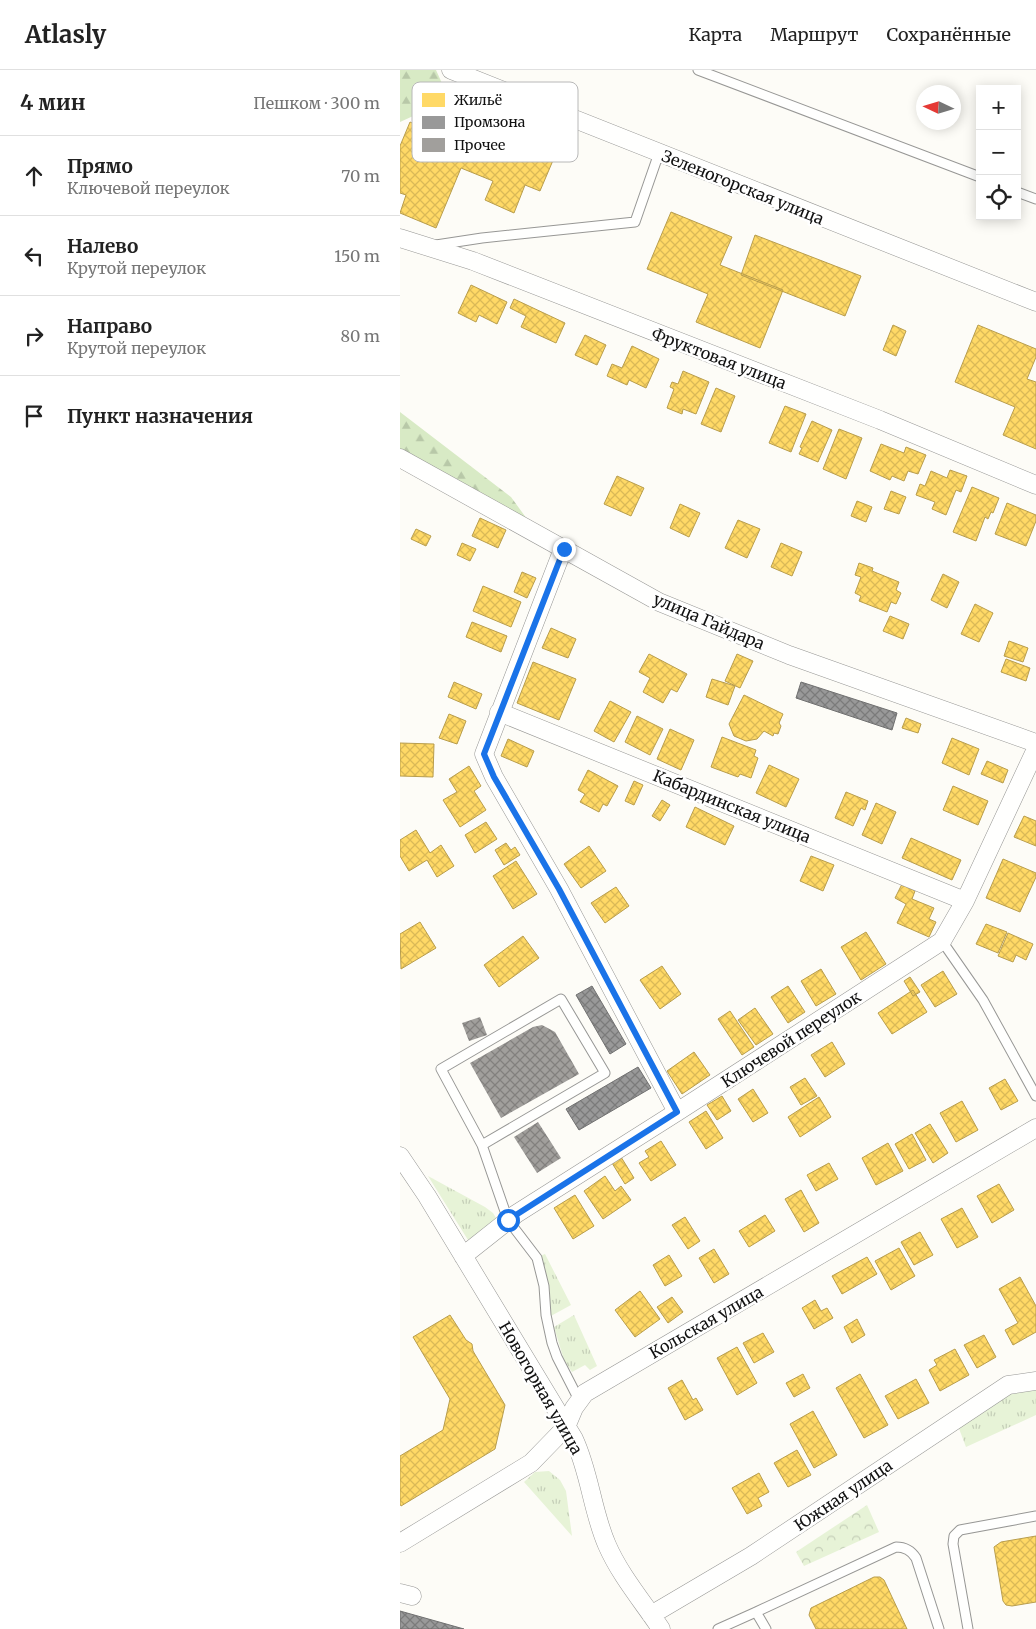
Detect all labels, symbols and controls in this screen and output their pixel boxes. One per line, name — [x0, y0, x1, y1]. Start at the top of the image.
text: Atlasly — [25, 19, 106, 50]
text: Карта — [689, 23, 742, 46]
text: Маршрут — [770, 23, 858, 46]
text: Сохранённые — [886, 23, 1011, 46]
legend — [412, 82, 578, 162]
north arrow — [916, 85, 961, 130]
map controls — [976, 85, 1021, 220]
button: + — [976, 85, 1021, 130]
text: 4 мин — [20, 89, 85, 116]
text: Жильё — [454, 91, 502, 109]
text: Пешком · 300 m — [253, 93, 380, 113]
text: Промзона — [454, 113, 526, 131]
button: − — [976, 130, 1021, 175]
text: Прочее — [454, 136, 505, 154]
street label: Зеленогорская улица — [659, 145, 827, 229]
text: Прямо — [67, 154, 133, 178]
icon: ahead — [20, 162, 48, 190]
text: 70 m — [341, 166, 380, 186]
button: locate — [976, 175, 1021, 220]
text: Ключевой переулок — [67, 178, 230, 198]
text: Налево — [67, 234, 138, 258]
icon: left — [20, 242, 48, 270]
text: 150 m — [334, 246, 380, 266]
text: Крутой переулок — [67, 258, 206, 278]
text: Направо — [67, 314, 152, 338]
icon: right — [20, 322, 48, 350]
street label: Фруктовая улица — [649, 323, 790, 393]
text: 80 m — [341, 326, 380, 346]
text: Крутой переулок — [67, 338, 206, 358]
icon: arrive — [20, 402, 48, 430]
text: Пункт назначения — [67, 404, 253, 428]
route end — [553, 538, 576, 561]
street label: улица Гайдара — [650, 589, 768, 654]
street label: Кабардинская улица — [650, 765, 814, 847]
street label: Ключевой переулок — [717, 986, 865, 1092]
route start — [497, 1209, 520, 1232]
street label: Кольская улица — [645, 1281, 767, 1363]
street label: Новогорная улица — [495, 1318, 587, 1458]
street label: Южная улица — [790, 1455, 896, 1535]

